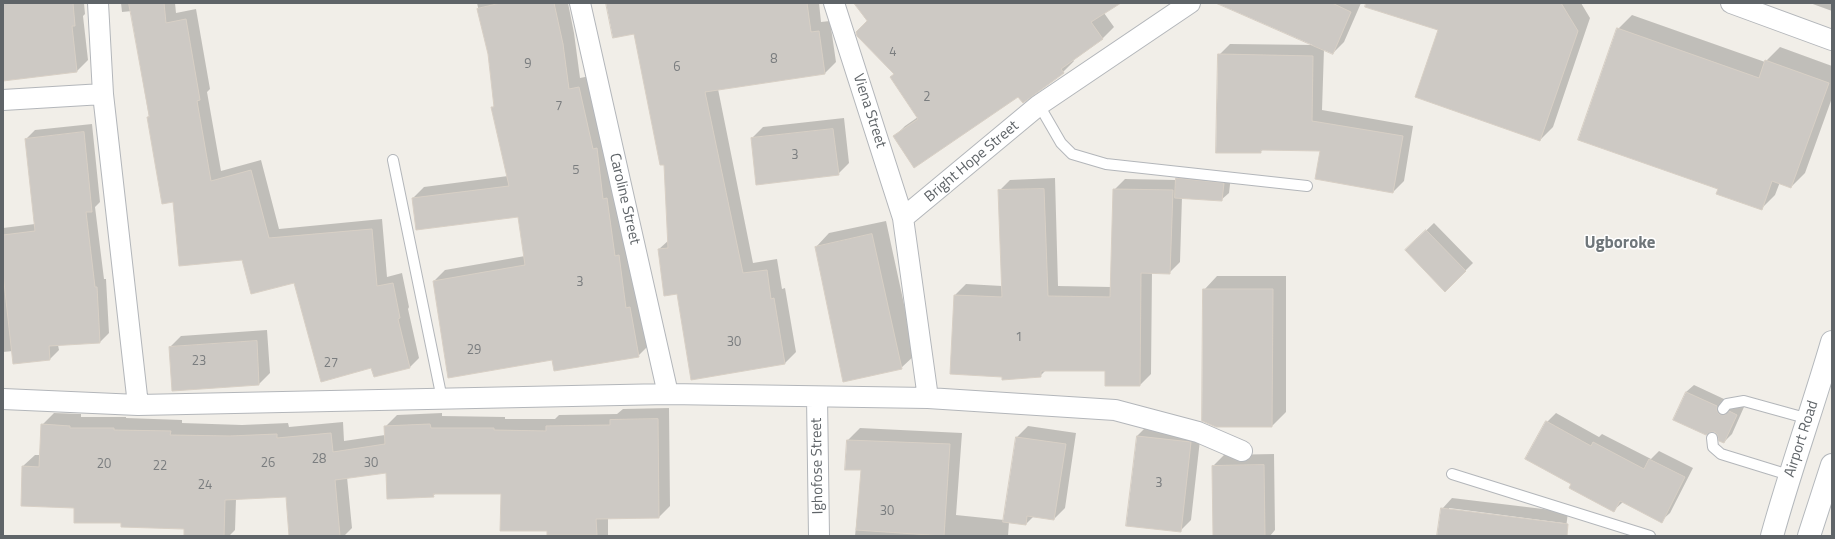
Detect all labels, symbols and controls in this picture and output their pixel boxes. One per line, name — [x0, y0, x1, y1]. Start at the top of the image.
house number: 4 — [889, 45, 897, 61]
house number: 8 — [770, 52, 778, 68]
house number: 9 — [524, 57, 532, 73]
house number: 6 — [673, 60, 681, 76]
street label: Viena Street — [849, 72, 889, 150]
house number: 2 — [923, 90, 931, 106]
house number: 7 — [555, 99, 563, 115]
street label: Bright Hope Street — [921, 117, 1023, 207]
house number: 3 — [791, 148, 799, 164]
street label: Caroline Street — [605, 152, 643, 246]
house number: 5 — [572, 163, 580, 179]
district label: Ugboroke — [1585, 234, 1655, 254]
house number: 3 — [576, 275, 584, 291]
house number: 1 — [1015, 330, 1023, 346]
house number: 30 — [727, 335, 741, 351]
house number: 29 — [467, 343, 481, 359]
house number: 23 — [192, 354, 206, 370]
house number: 27 — [324, 356, 338, 372]
street label: Airport Road — [1781, 398, 1823, 480]
street label: Ighofose Street — [808, 418, 828, 514]
house number: 28 — [312, 452, 326, 468]
house number: 26 — [261, 456, 275, 472]
house number: 30 — [364, 456, 378, 472]
house number: 20 — [97, 457, 111, 473]
house number: 22 — [153, 459, 167, 475]
house number: 3 — [1155, 476, 1163, 492]
house number: 24 — [198, 478, 212, 494]
house number: 30 — [880, 504, 894, 520]

